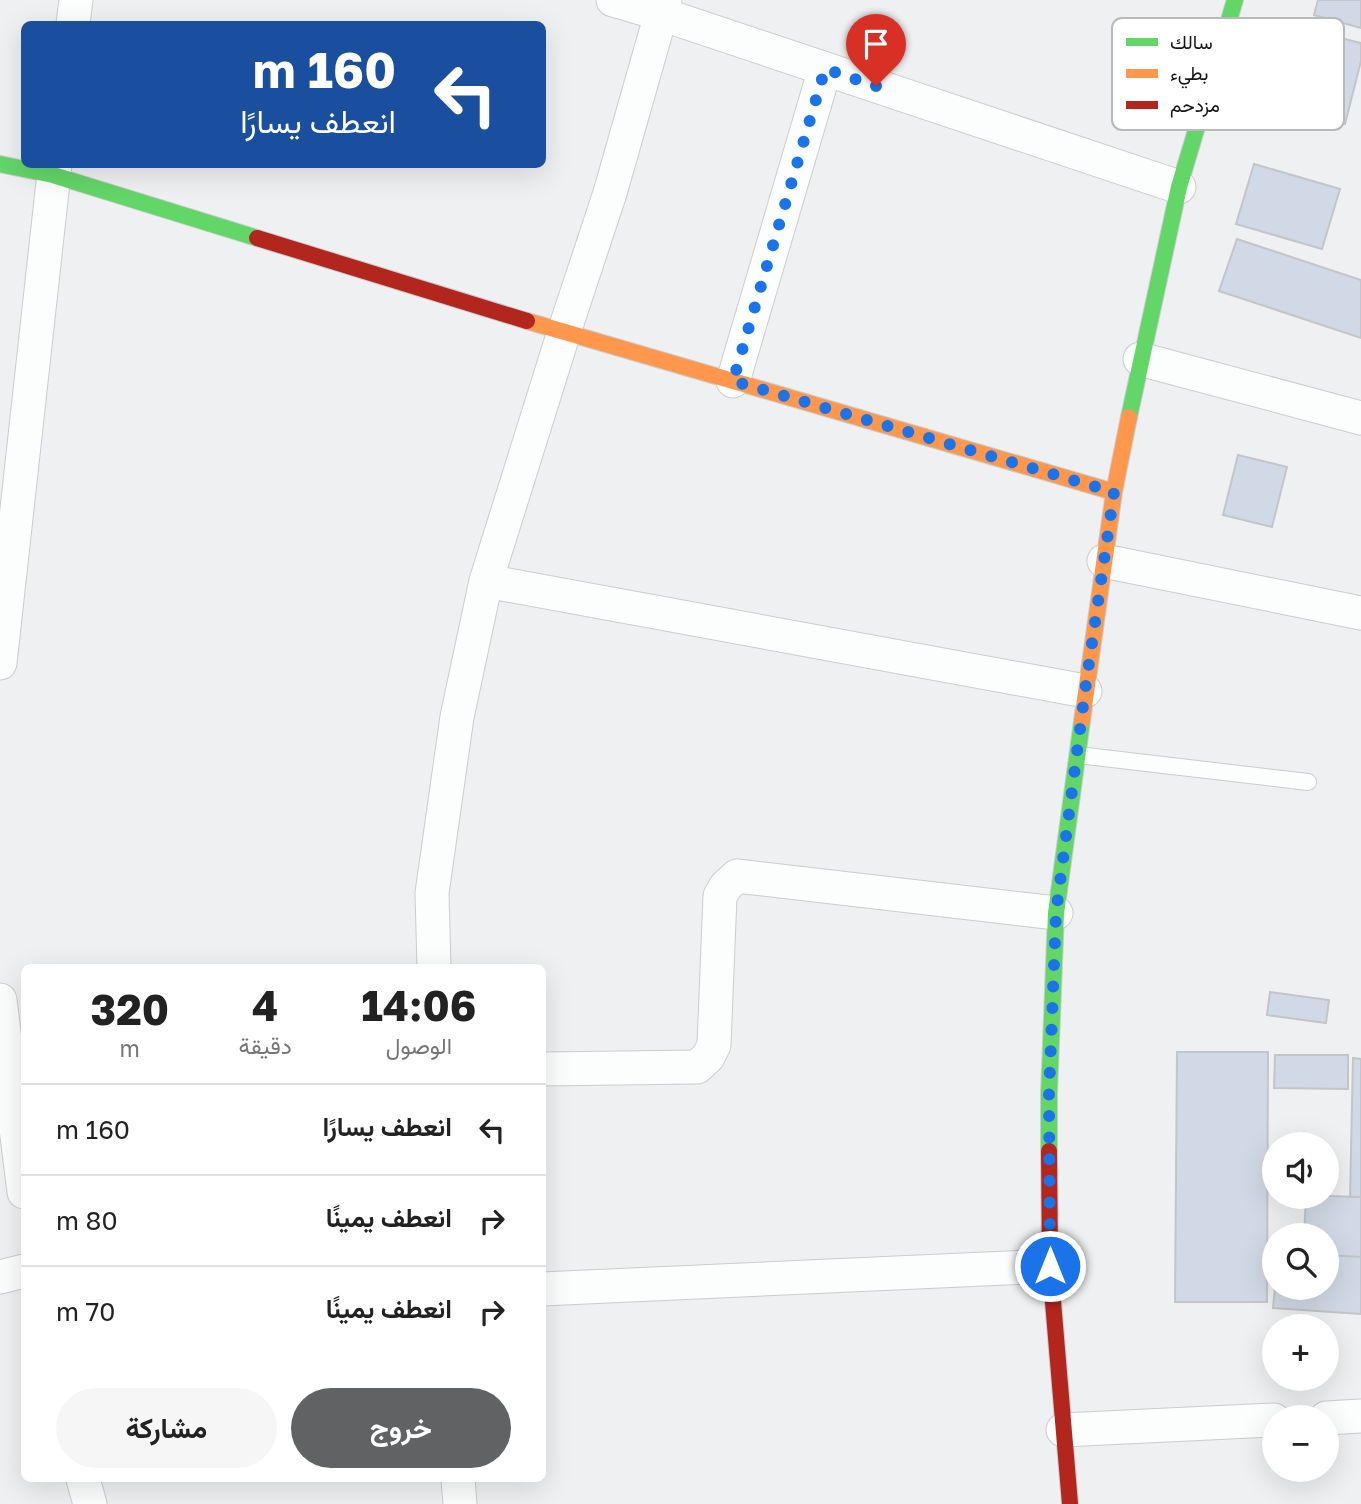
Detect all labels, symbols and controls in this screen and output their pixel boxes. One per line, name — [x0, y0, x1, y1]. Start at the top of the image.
pin — [846, 14, 906, 86]
legend — [1112, 18, 1344, 130]
icon: arrive — [857, 25, 895, 63]
text: سالك — [1170, 30, 1213, 53]
text: 160 m — [253, 40, 396, 99]
icon: left — [420, 49, 511, 140]
text: بطيء — [1170, 61, 1208, 89]
text: مزدحم — [1170, 93, 1220, 118]
text: انعطف يسارًا — [240, 102, 396, 140]
text: 4 — [252, 980, 278, 1030]
text: 14:06 — [361, 980, 477, 1030]
text: 320 — [91, 984, 169, 1034]
text: دقيقة — [239, 1031, 292, 1059]
text: الوصول — [386, 1031, 452, 1059]
text: m — [120, 1034, 140, 1062]
text: انعطف يسارًا — [322, 1111, 452, 1142]
icon: left — [473, 1111, 511, 1149]
text: 160 m — [56, 1114, 130, 1145]
map controls — [1262, 1132, 1339, 1482]
button: sound — [1262, 1132, 1339, 1209]
text: انعطف يمينًا — [326, 1202, 452, 1233]
icon: right — [473, 1202, 511, 1240]
text: 80 m — [56, 1205, 118, 1236]
button: search — [1262, 1223, 1339, 1300]
position arrow — [1013, 1229, 1087, 1303]
text: انعطف يمينًا — [326, 1293, 452, 1324]
icon: right — [473, 1293, 511, 1331]
text: 70 m — [56, 1296, 115, 1327]
button: + — [1262, 1314, 1339, 1391]
button: مشاركة — [56, 1388, 277, 1468]
button: خروج — [291, 1388, 511, 1468]
button: − — [1262, 1405, 1339, 1482]

